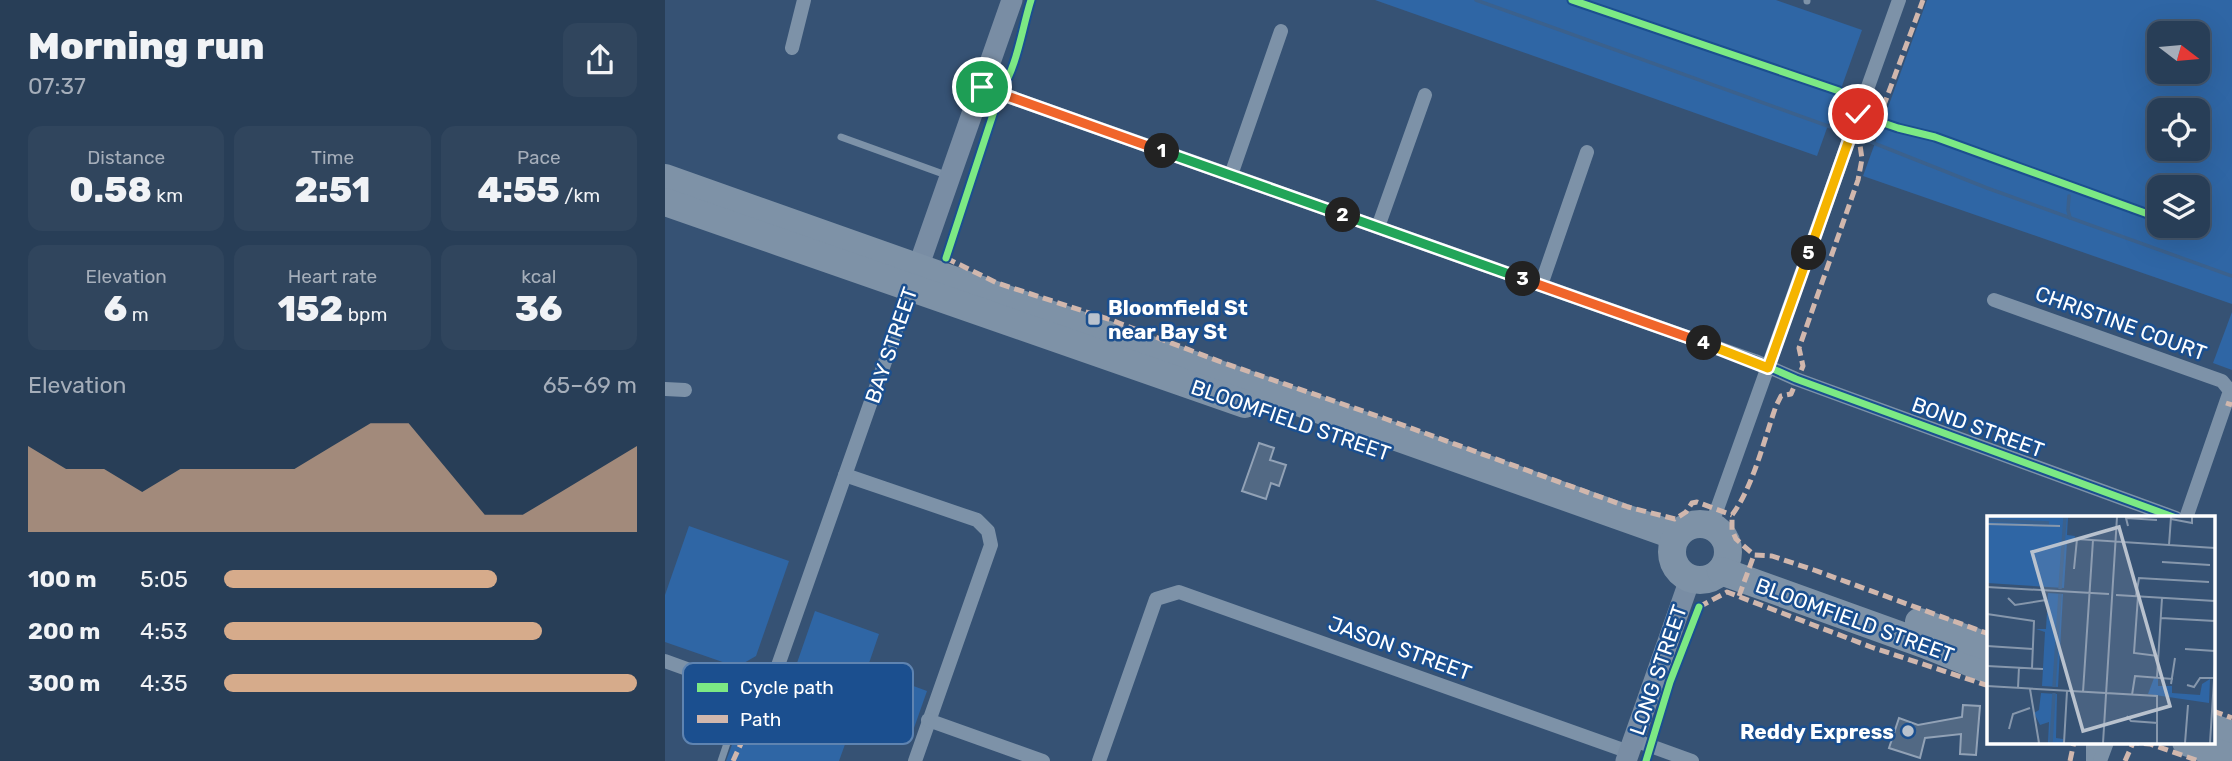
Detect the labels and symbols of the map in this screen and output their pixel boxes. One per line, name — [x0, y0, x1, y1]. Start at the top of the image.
north arrow — [2147, 21, 2210, 84]
pin — [952, 57, 1012, 117]
pin — [1828, 84, 1888, 144]
pin: 1 — [1145, 134, 1179, 168]
pin: 2 — [1325, 198, 1361, 232]
pin: 5 — [1791, 236, 1827, 270]
pin: 3 — [1505, 262, 1541, 296]
street label: CHRISTINE COURT — [2032, 280, 2210, 366]
street label: BAY STREET — [859, 284, 923, 406]
place label: Bloomfield St near Bay St — [1108, 295, 1248, 344]
marker: Bloomfield St near Bay St — [1086, 311, 1102, 327]
pin: 4 — [1686, 326, 1721, 360]
street label: BLOOMFIELD STREET — [1188, 374, 1394, 466]
street label: BOND STREET — [1908, 392, 2048, 462]
inset map — [1987, 516, 2214, 744]
street label: BLOOMFIELD STREET — [1752, 572, 1958, 668]
street label: LONG STREET — [1624, 601, 1692, 739]
street label: JASON STREET — [1325, 611, 1475, 685]
legend — [683, 663, 913, 744]
text: Cycle path — [740, 676, 834, 699]
text: Path — [740, 708, 781, 731]
place label: Reddy Express — [1740, 719, 1894, 744]
marker: Reddy Express — [1900, 723, 1916, 739]

